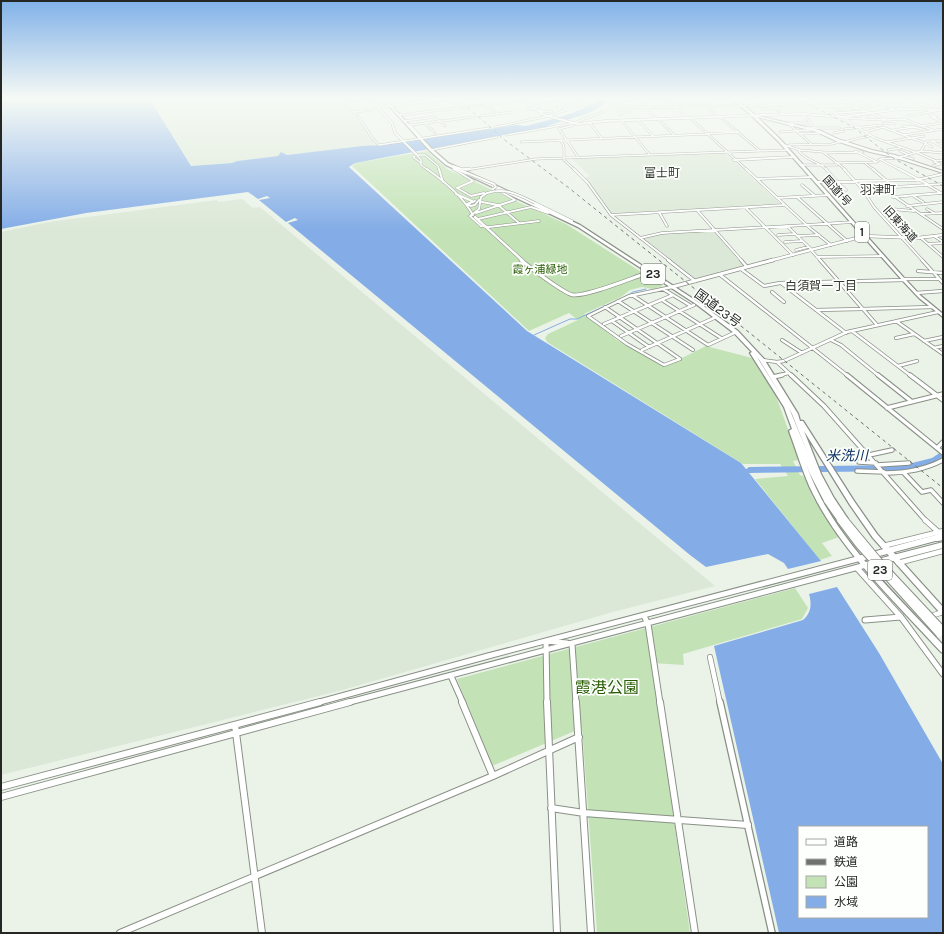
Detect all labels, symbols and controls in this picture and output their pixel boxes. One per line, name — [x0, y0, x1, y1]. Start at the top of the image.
district label: 富士町 — [644, 166, 680, 180]
street label: 国道1号 — [820, 173, 854, 209]
district label: 羽津町 — [860, 183, 896, 197]
street label: 旧東海道 — [880, 203, 920, 245]
road number: 1 — [855, 222, 869, 242]
park label: 霞ヶ浦緑地 — [513, 263, 568, 276]
road number: 23 — [641, 264, 665, 284]
district label: 白須賀一丁目 — [785, 279, 857, 293]
street label: 国道23号 — [692, 286, 744, 330]
water label: 米洗川 — [826, 447, 870, 465]
road number: 23 — [868, 560, 892, 580]
park label: 霞港公園 — [575, 678, 639, 697]
legend — [798, 826, 928, 918]
text: 道路 — [834, 835, 858, 849]
text: 鉄道 — [834, 855, 858, 869]
text: 公園 — [834, 875, 858, 889]
text: 水域 — [834, 895, 858, 909]

